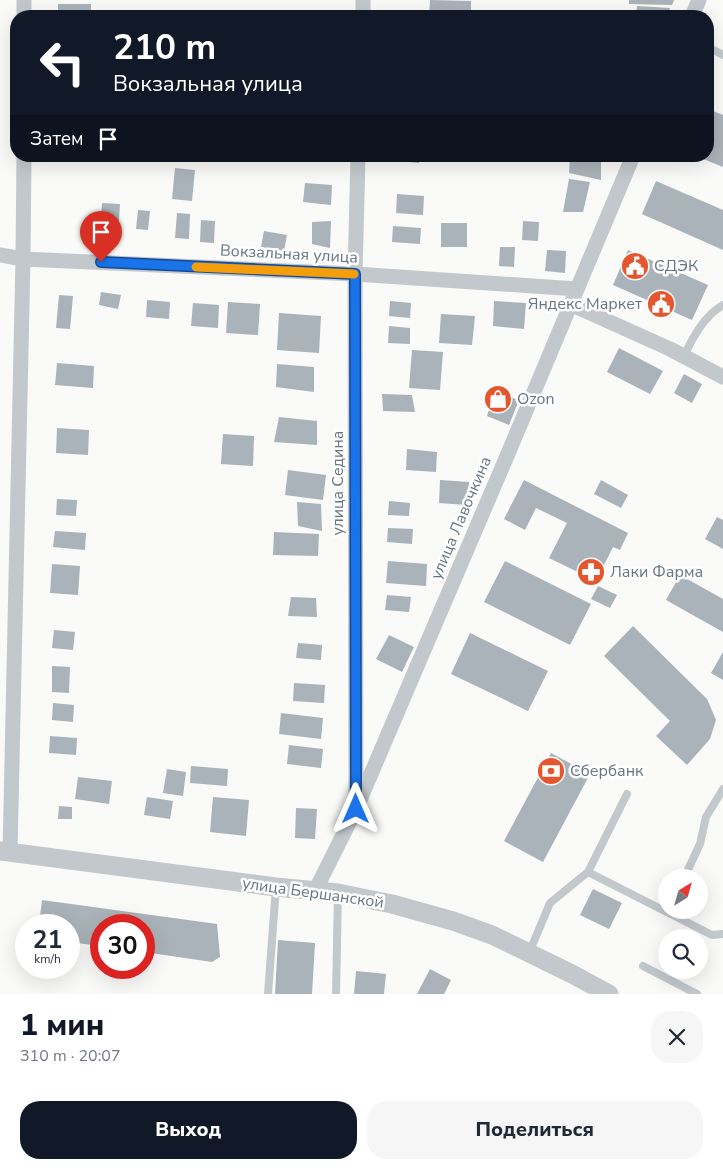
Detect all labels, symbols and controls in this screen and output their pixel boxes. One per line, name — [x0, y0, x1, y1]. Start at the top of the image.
text: 210 m — [113, 24, 216, 71]
icon: left — [30, 30, 95, 95]
text: Вокзальная улица — [113, 69, 303, 99]
icon: arrive — [94, 125, 122, 153]
text: Затем — [30, 126, 84, 152]
pin — [80, 211, 122, 262]
icon: arrive — [87, 218, 115, 246]
street label: Вокзальная улица — [220, 239, 358, 269]
public building icon: СДЭК — [620, 251, 650, 281]
place label: СДЭК — [654, 255, 699, 277]
public building icon: Яндекс Маркет — [646, 289, 676, 319]
place label: Яндекс Маркет — [528, 293, 643, 315]
shop icon: Ozon — [483, 384, 513, 414]
place label: Ozon — [517, 388, 555, 410]
street label: улица Седина — [327, 431, 349, 535]
street label: улица Лавочкина — [425, 453, 497, 583]
pharmacy icon: Лаки Фарма — [576, 557, 606, 587]
place label: Лаки Фарма — [610, 561, 703, 583]
bank icon: Сбербанк — [536, 756, 566, 786]
place label: Сбербанк — [570, 760, 644, 782]
position arrow — [329, 782, 381, 834]
north arrow — [658, 869, 708, 919]
map controls — [658, 869, 708, 979]
street label: улица Бершанской — [241, 872, 385, 914]
speed limit sign: 30 — [90, 914, 155, 979]
text: 21 — [32, 923, 63, 957]
button: search — [658, 929, 708, 979]
text: km/h — [34, 951, 61, 967]
text: 1 мин — [20, 1005, 104, 1046]
button: close — [651, 1011, 703, 1063]
text: 310 m · 20:07 — [20, 1045, 121, 1067]
button: Выход — [20, 1101, 357, 1159]
button: Поделиться — [367, 1101, 703, 1159]

